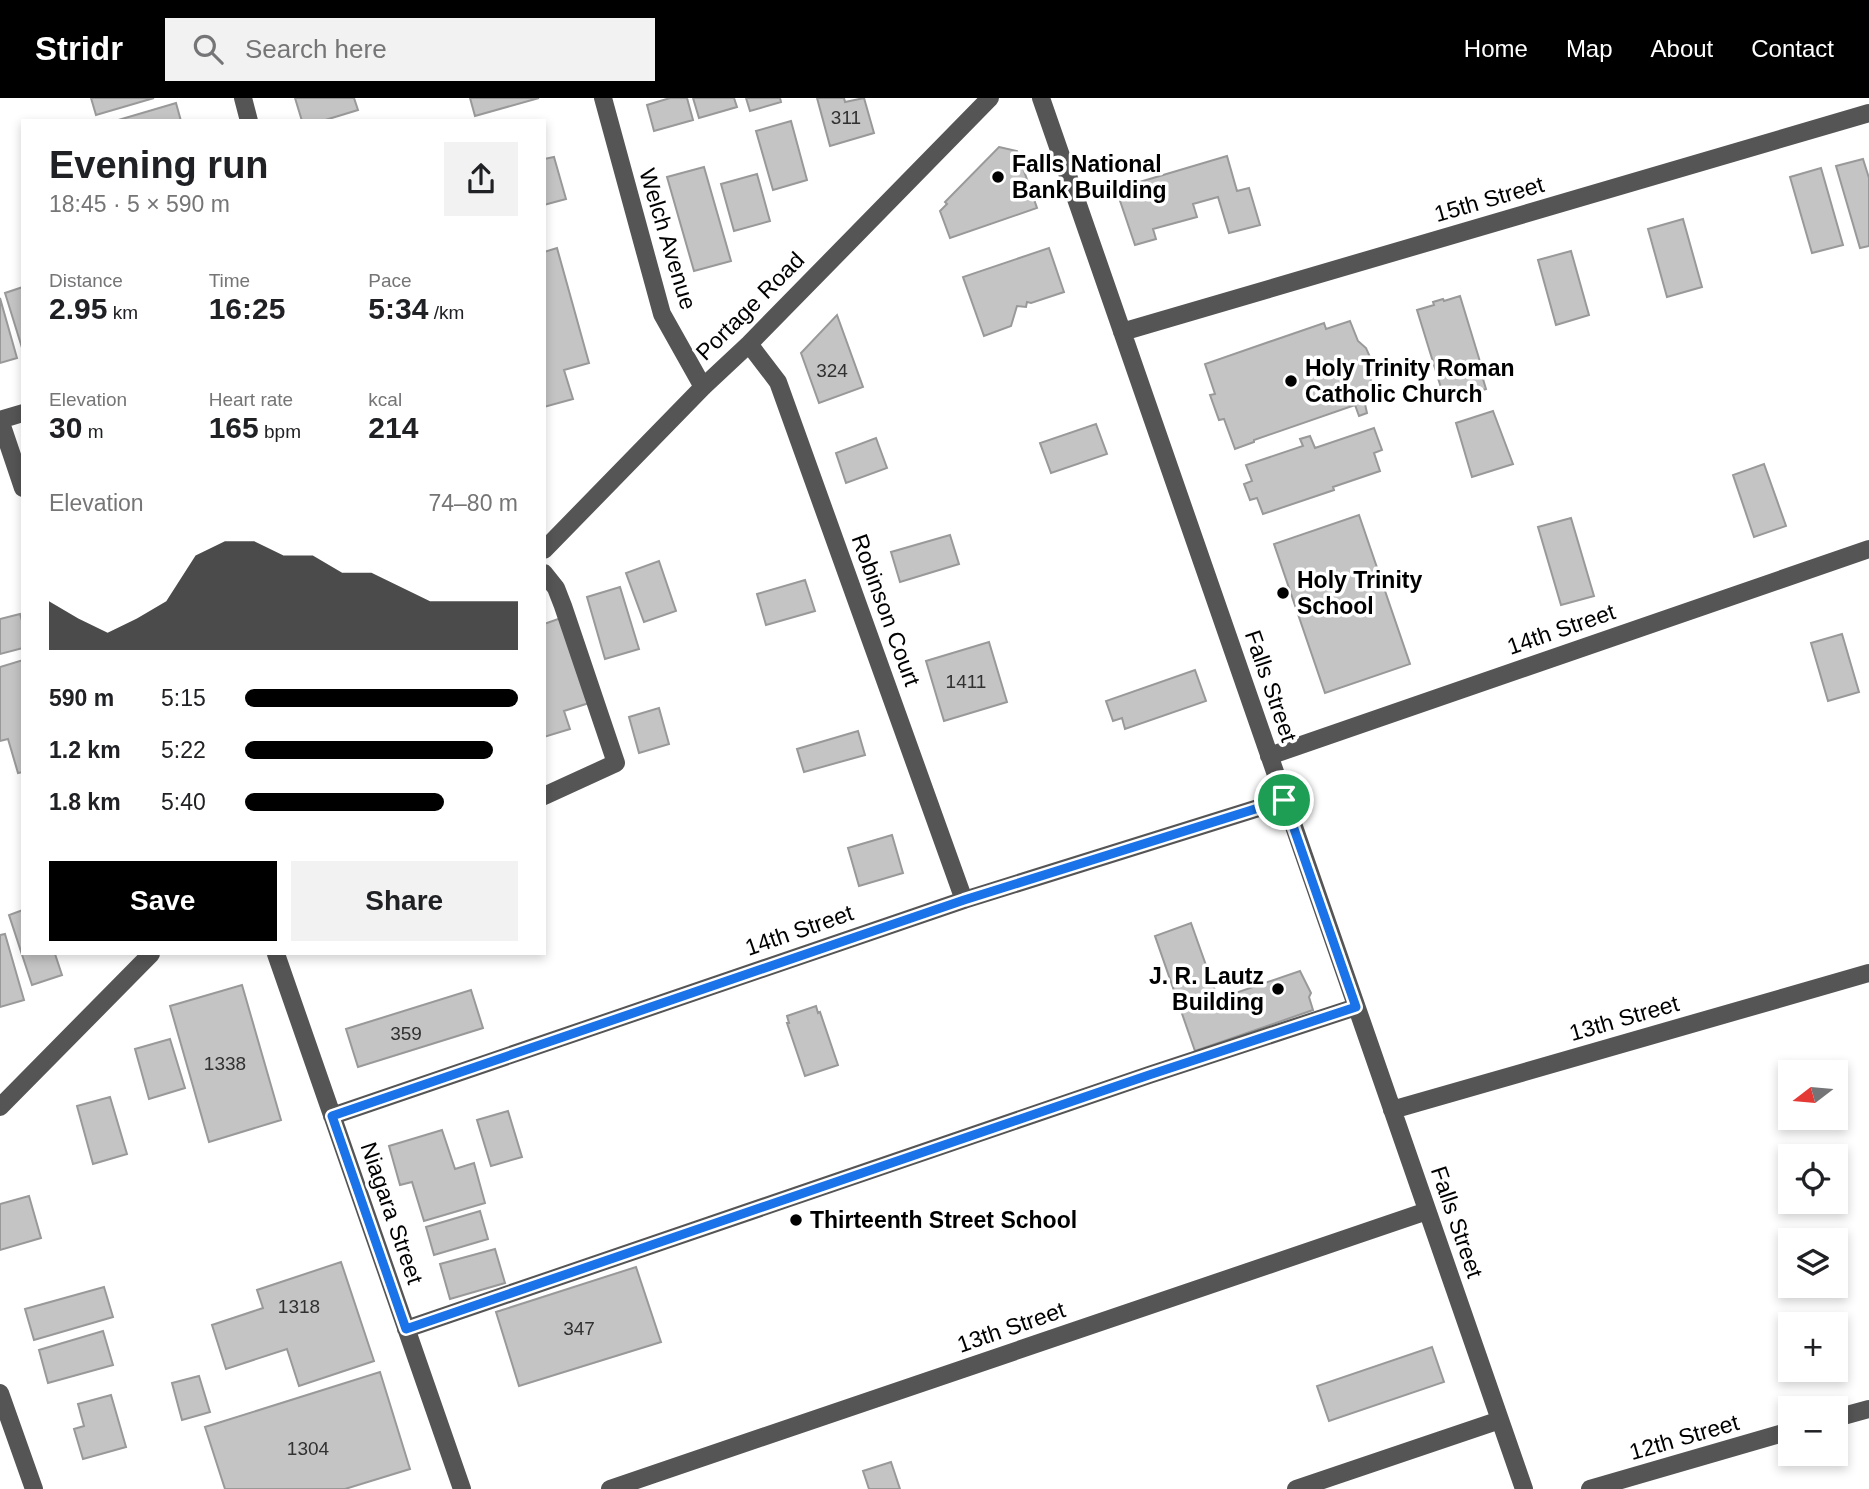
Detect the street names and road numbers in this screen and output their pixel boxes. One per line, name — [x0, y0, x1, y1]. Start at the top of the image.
street label: Welch Avenue — [634, 165, 702, 313]
street label: 15th Street — [1431, 171, 1547, 227]
street label: Portage Road — [691, 247, 809, 365]
street label: Robinson Court — [846, 530, 926, 690]
street label: 14th Street — [1504, 598, 1619, 660]
street label: Falls Street — [1240, 627, 1302, 746]
street label: 14th Street — [742, 899, 857, 961]
street label: 13th Street — [1566, 990, 1682, 1046]
street label: Niagara Street — [356, 1139, 429, 1288]
street label: Falls Street — [1426, 1163, 1488, 1282]
street label: 13th Street — [954, 1296, 1069, 1358]
street label: 12th Street — [1626, 1409, 1742, 1465]

